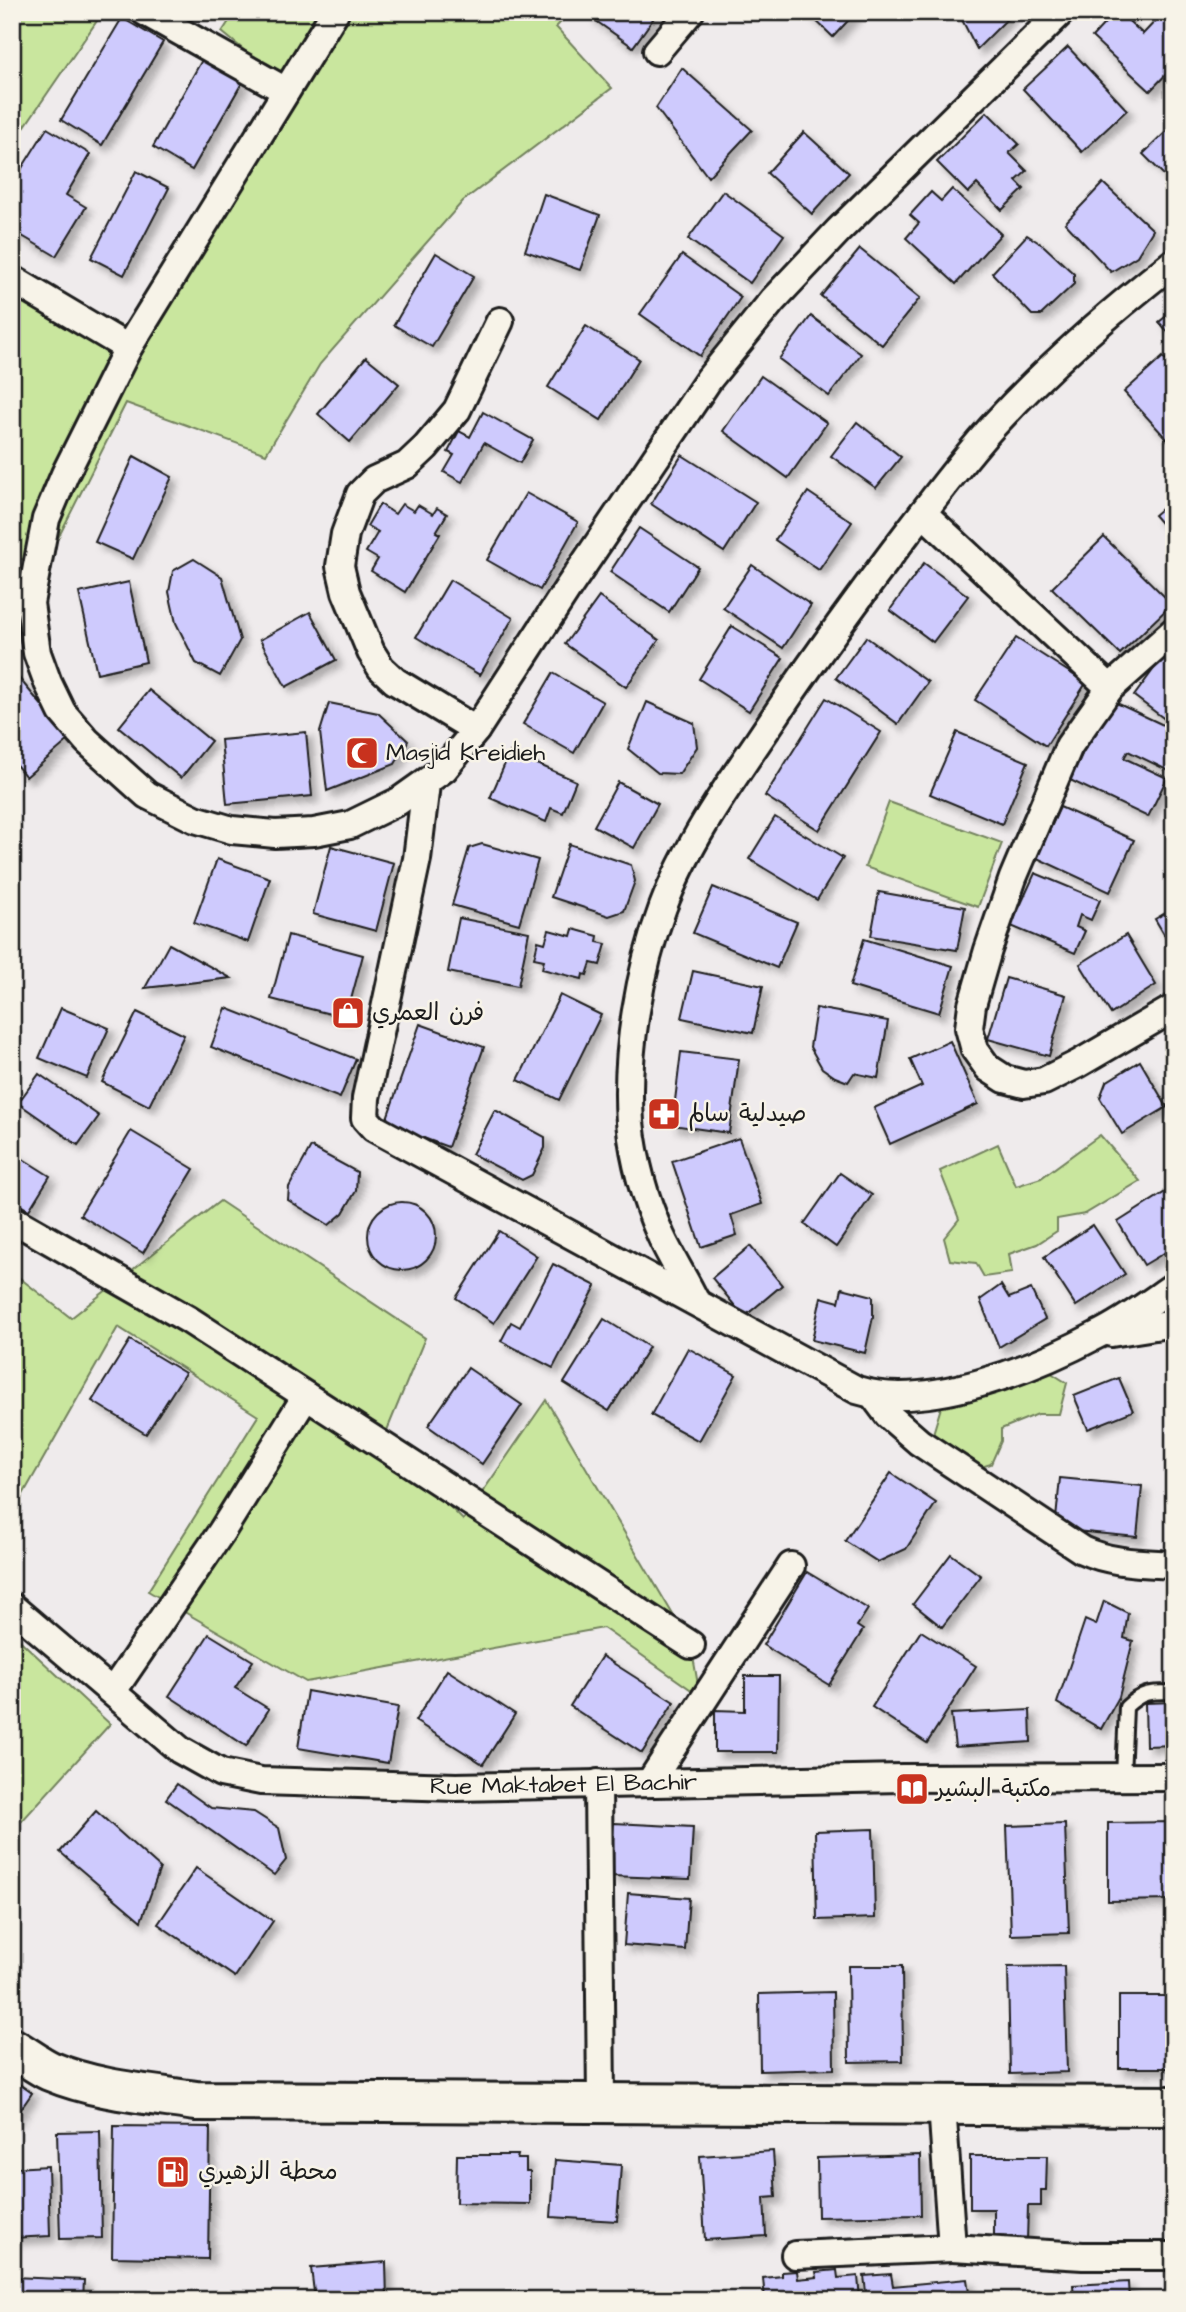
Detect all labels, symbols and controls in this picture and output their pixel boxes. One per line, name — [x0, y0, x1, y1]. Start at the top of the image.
mosque icon: Masjid Kreidieh — [343, 734, 381, 772]
place label: Masjid Kreidieh — [386, 736, 545, 770]
shop icon: فرن العمري — [329, 994, 367, 1032]
place label: فرن العمري — [372, 996, 484, 1030]
pharmacy icon: صيدلية سالم — [645, 1095, 683, 1133]
place label: صيدلية سالم — [688, 1097, 806, 1131]
street label: Rue Maktabet El Bachir — [429, 1765, 697, 1804]
library icon: مكتبة البشير — [893, 1770, 931, 1808]
place label: مكتبة البشير — [934, 1772, 1051, 1806]
fuel station icon: محطة الزهيري — [154, 2153, 192, 2191]
place label: محطة الزهيري — [198, 2155, 338, 2189]

